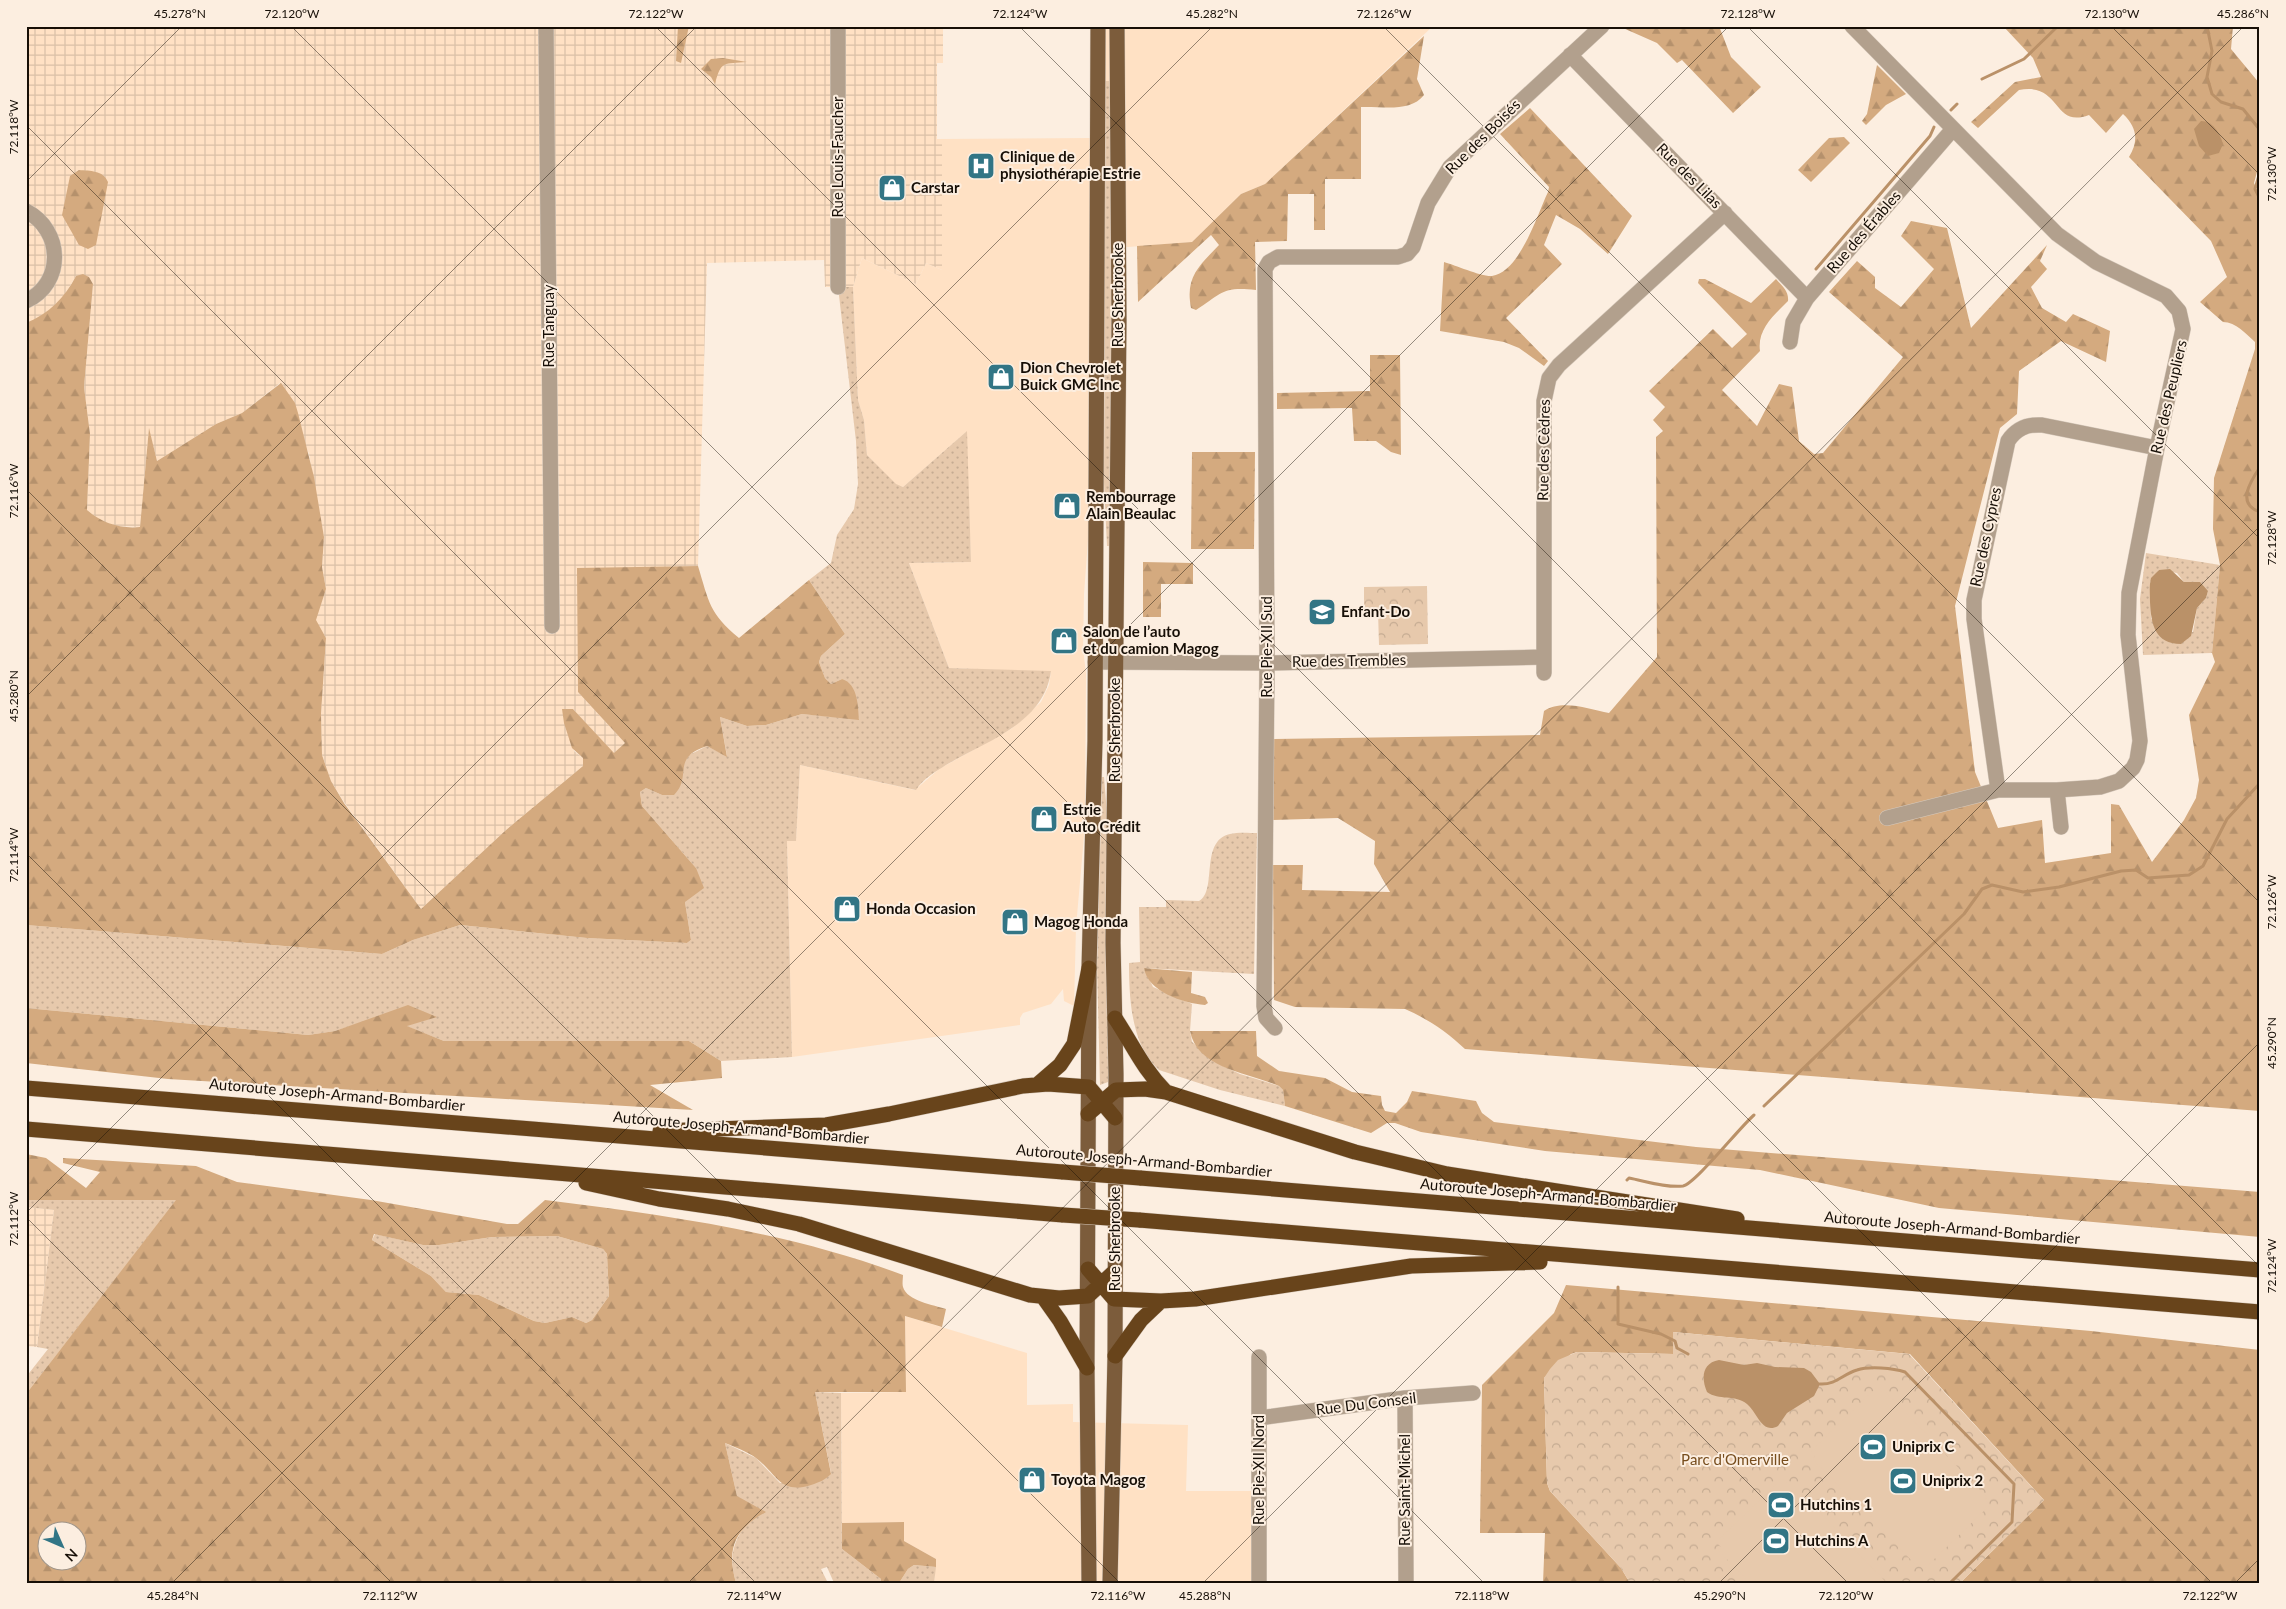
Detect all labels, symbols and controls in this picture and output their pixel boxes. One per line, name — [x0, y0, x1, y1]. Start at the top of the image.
text: 45.278°N — [154, 6, 206, 21]
text: 72.120°W — [264, 6, 320, 21]
text: 72.122°W — [628, 6, 684, 21]
text: 72.124°W — [992, 6, 1048, 21]
text: 45.282°N — [1186, 6, 1238, 21]
text: 72.126°W — [1356, 6, 1412, 21]
text: 72.128°W — [1720, 6, 1776, 21]
text: 72.130°W — [2084, 6, 2140, 21]
text: 45.286°N — [2217, 6, 2269, 21]
street label: Rue des Boisés — [1441, 95, 1523, 177]
street label: Rue Louis-Faucher — [828, 96, 846, 218]
text: 72.118°W — [6, 99, 21, 155]
street label: Rue des Lilas — [1653, 139, 1726, 212]
text: 72.130°W — [2264, 146, 2279, 202]
place label: Clinique de physiothérapie Estrie — [1000, 147, 1141, 182]
hospital icon: Clinique de physiothérapie Estrie — [966, 151, 996, 181]
shop icon: Carstar — [877, 173, 907, 203]
place label: Carstar — [911, 178, 960, 196]
street label: Rue des Érables — [1823, 186, 1904, 276]
street label: Rue Sherbrooke — [1108, 243, 1126, 347]
street label: Rue Tanguay — [539, 284, 557, 367]
street label: Rue des Peupliers — [2146, 338, 2190, 455]
place label: Dion Chevrolet Buick GMC Inc — [1020, 358, 1122, 393]
shop icon: Dion Chevrolet Buick GMC Inc — [986, 362, 1016, 392]
street label: Rue des Cèdres — [1533, 399, 1553, 501]
text: 72.116°W — [6, 463, 21, 519]
street label: Rue des Cypres — [1966, 485, 2004, 588]
place label: Rembourrage Alain Beaulac — [1085, 487, 1176, 522]
shop icon: Rembourrage Alain Beaulac — [1052, 491, 1082, 521]
text: 72.128°W — [2264, 510, 2279, 566]
street label: Rue Pie-XII Sud — [1257, 596, 1275, 698]
school or university icon: Enfant-Do — [1307, 597, 1337, 627]
place label: Enfant-Do — [1341, 602, 1411, 620]
place label: Salon de l’auto et du camion Magog — [1083, 622, 1219, 657]
shop icon: Salon de l’auto et du camion Magog — [1049, 626, 1079, 656]
street label: Rue des Trembles — [1292, 650, 1406, 670]
text: 45.280°N — [6, 670, 21, 722]
street label: Rue Sherbrooke — [1105, 678, 1123, 782]
place label: Estrie Auto Crédit — [1062, 800, 1141, 835]
shop icon: Estrie Auto Crédit — [1029, 804, 1059, 834]
text: 72.114°W — [6, 827, 21, 883]
text: 72.126°W — [2264, 874, 2279, 930]
shop icon: Honda Occasion — [832, 894, 862, 924]
place label: Honda Occasion — [866, 899, 976, 917]
shop icon: Magog Honda — [1000, 907, 1030, 937]
place label: Magog Honda — [1034, 912, 1128, 930]
text: 45.290°N — [2264, 1017, 2279, 1069]
street label: Autoroute Joseph-Armand-Bombardier — [208, 1074, 466, 1114]
street label: Autoroute Joseph-Armand-Bombardier — [612, 1107, 870, 1147]
street label: Autoroute Joseph-Armand-Bombardier — [1015, 1140, 1273, 1180]
street label: Autoroute Joseph-Armand-Bombardier — [1419, 1174, 1677, 1214]
street label: Rue Sherbrooke — [1105, 1187, 1123, 1291]
text: 72.112°W — [6, 1191, 21, 1247]
street label: Autoroute Joseph-Armand-Bombardier — [1823, 1207, 2081, 1247]
text: 72.124°W — [2264, 1238, 2279, 1294]
street label: Rue Du Conseil — [1315, 1388, 1417, 1418]
street label: Rue Pie-XII Nord — [1249, 1415, 1267, 1525]
sports icon: Uniprix C — [1858, 1432, 1888, 1462]
street label: Rue Saint-Michel — [1395, 1434, 1413, 1546]
place label: Uniprix C — [1892, 1437, 1955, 1455]
park label: Parc d'Omerville — [1681, 1450, 1789, 1468]
shop icon: Toyota Magog — [1017, 1465, 1047, 1495]
sports icon: Uniprix 2 — [1888, 1466, 1918, 1496]
place label: Toyota Magog — [1051, 1470, 1145, 1488]
place label: Uniprix 2 — [1922, 1471, 1984, 1489]
sports icon: Hutchins 1 — [1766, 1490, 1796, 1520]
place label: Hutchins 1 — [1800, 1495, 1872, 1513]
north arrow — [38, 1522, 88, 1572]
sports icon: Hutchins A — [1761, 1526, 1791, 1556]
place label: Hutchins A — [1795, 1531, 1869, 1549]
text: N — [62, 1546, 81, 1565]
text: 45.284°N — [147, 1588, 199, 1603]
text: 72.112°W — [362, 1588, 418, 1603]
text: 72.114°W — [726, 1588, 782, 1603]
text: 72.116°W — [1090, 1588, 1146, 1603]
text: 45.288°N — [1179, 1588, 1231, 1603]
text: 72.118°W — [1454, 1588, 1510, 1603]
text: 45.290°N — [1694, 1588, 1746, 1603]
text: 72.120°W — [1818, 1588, 1874, 1603]
text: 72.122°W — [2182, 1588, 2238, 1603]

